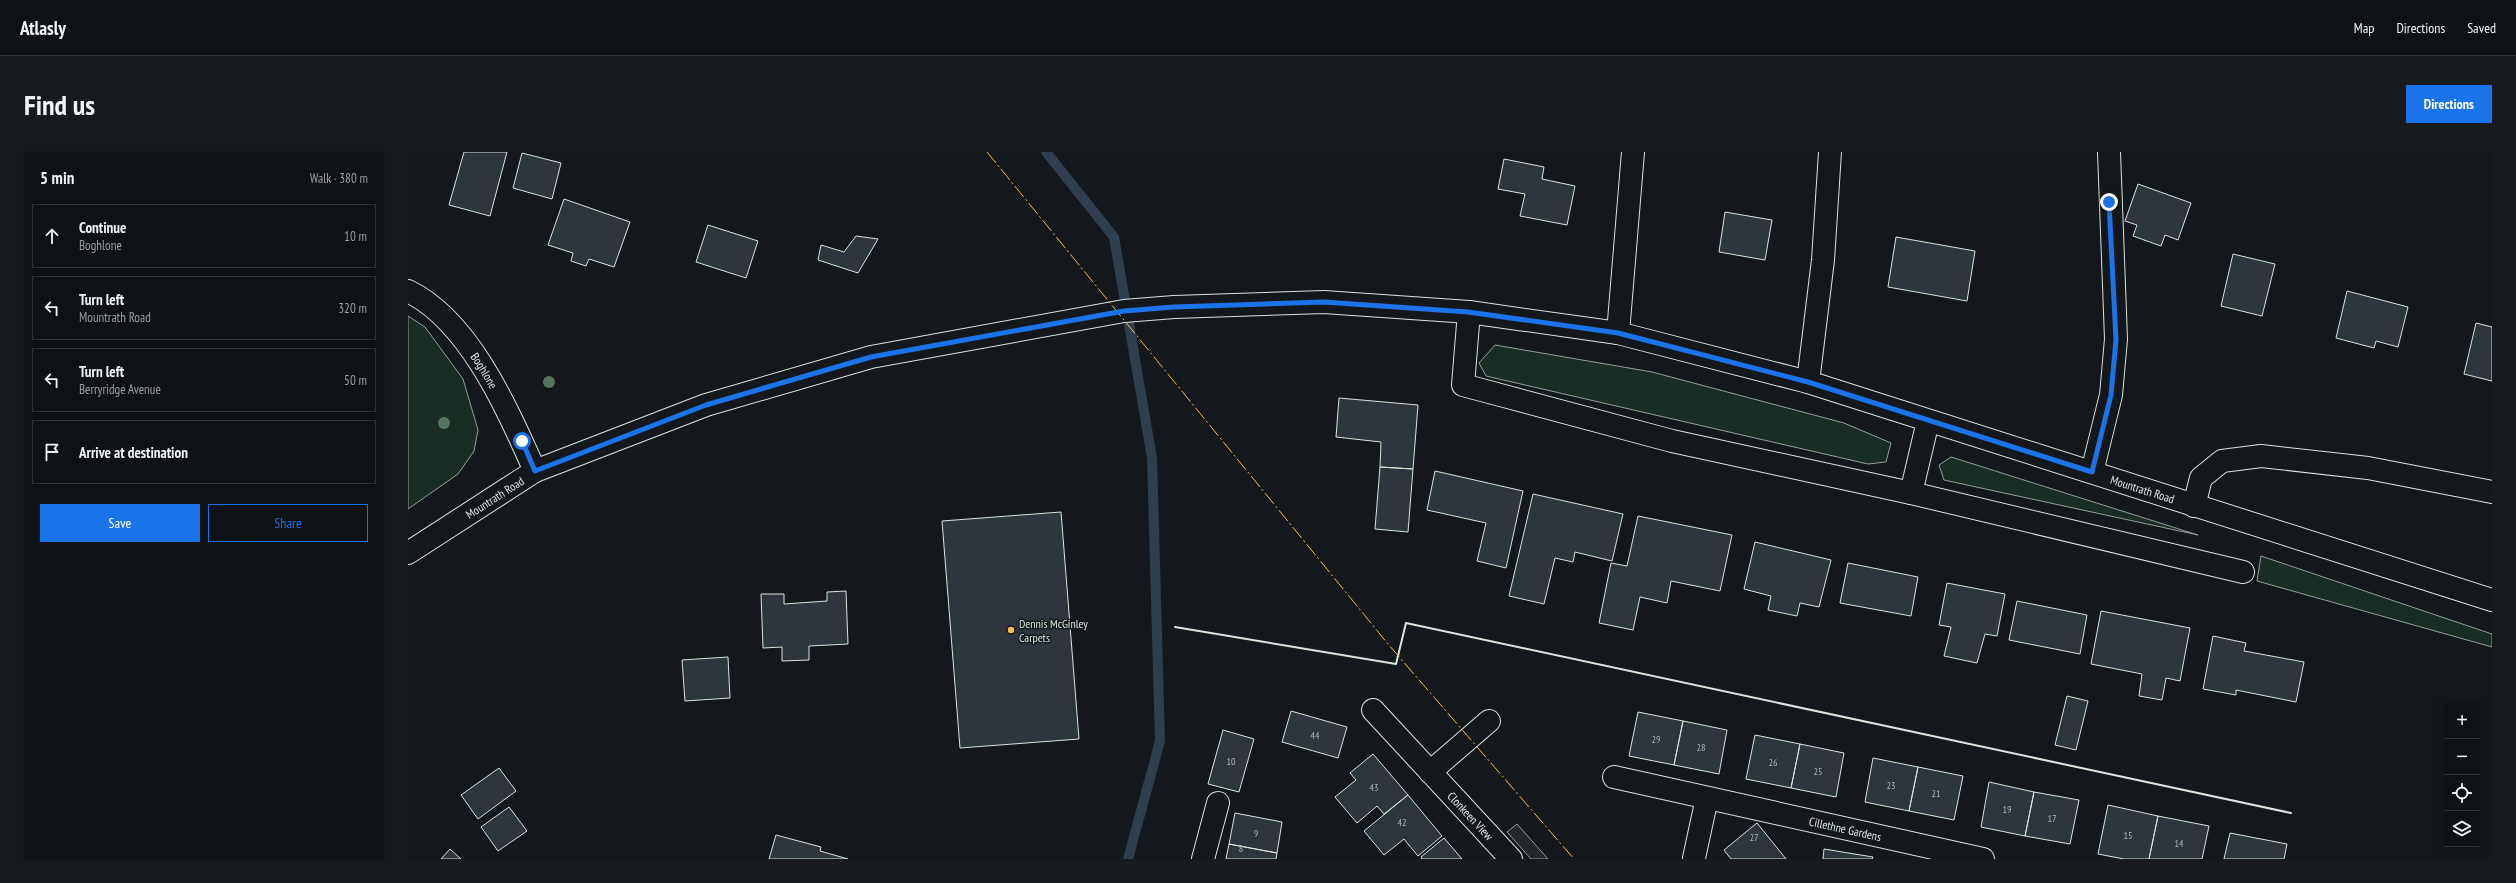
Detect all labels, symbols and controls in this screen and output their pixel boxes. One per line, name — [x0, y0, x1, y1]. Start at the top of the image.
text: Atlasly — [20, 16, 66, 40]
text: Map — [2354, 19, 2374, 37]
text: Directions — [2396, 19, 2445, 37]
text: Saved — [2467, 19, 2496, 37]
button: Directions — [2406, 85, 2492, 123]
text: Find us — [24, 86, 95, 123]
text: 5 min — [40, 167, 74, 189]
text: Walk · 380 m — [310, 170, 368, 187]
route end — [2100, 193, 2118, 211]
text: Continue — [79, 218, 126, 237]
icon: ahead — [41, 225, 63, 247]
text: 10 m — [344, 228, 367, 245]
text: Boghlone — [79, 237, 122, 254]
text: Turn left — [79, 290, 124, 309]
icon: left — [41, 297, 63, 319]
text: 320 m — [338, 300, 367, 317]
text: Mountrath Road — [79, 309, 151, 326]
street label: Boghlone — [468, 349, 501, 391]
text: Turn left — [79, 362, 124, 381]
icon: left — [41, 369, 63, 391]
text: 50 m — [344, 372, 367, 389]
text: Berryridge Avenue — [79, 381, 161, 398]
route start — [513, 432, 531, 450]
icon: arrive — [41, 441, 63, 463]
text: Arrive at destination — [79, 443, 188, 462]
street label: Mountrath Road — [2109, 471, 2177, 506]
street label: Mountrath Road — [463, 473, 526, 521]
button: Save — [40, 504, 200, 542]
button: Share — [208, 504, 368, 542]
place label: Dennis McGinley Carpets — [1019, 616, 1088, 645]
marker: Dennis McGinley Carpets — [1006, 625, 1016, 635]
map controls — [2444, 703, 2480, 847]
button: + — [2444, 703, 2480, 739]
house number: 44 — [1311, 729, 1320, 742]
house number: 29 — [1652, 733, 1661, 746]
button: − — [2444, 739, 2480, 775]
house number: 28 — [1697, 741, 1706, 754]
house number: 10 — [1227, 755, 1236, 768]
house number: 26 — [1769, 756, 1778, 769]
house number: 25 — [1814, 765, 1823, 778]
button: locate — [2444, 775, 2480, 811]
house number: 23 — [1887, 779, 1896, 792]
house number: 43 — [1370, 781, 1379, 794]
house number: 21 — [1932, 787, 1941, 800]
street label: Clonkeen View — [1445, 788, 1498, 844]
house number: 19 — [2003, 803, 2012, 816]
button: layers — [2444, 811, 2480, 847]
house number: 17 — [2048, 812, 2057, 825]
street label: Cillethne Gardens — [1808, 813, 1883, 844]
house number: 42 — [1398, 816, 1407, 829]
house number: 9 — [1254, 827, 1258, 840]
house number: 15 — [2124, 829, 2133, 842]
house number: 27 — [1750, 831, 1759, 844]
house number: 14 — [2175, 837, 2184, 850]
house number: 8 — [1239, 842, 1243, 855]

